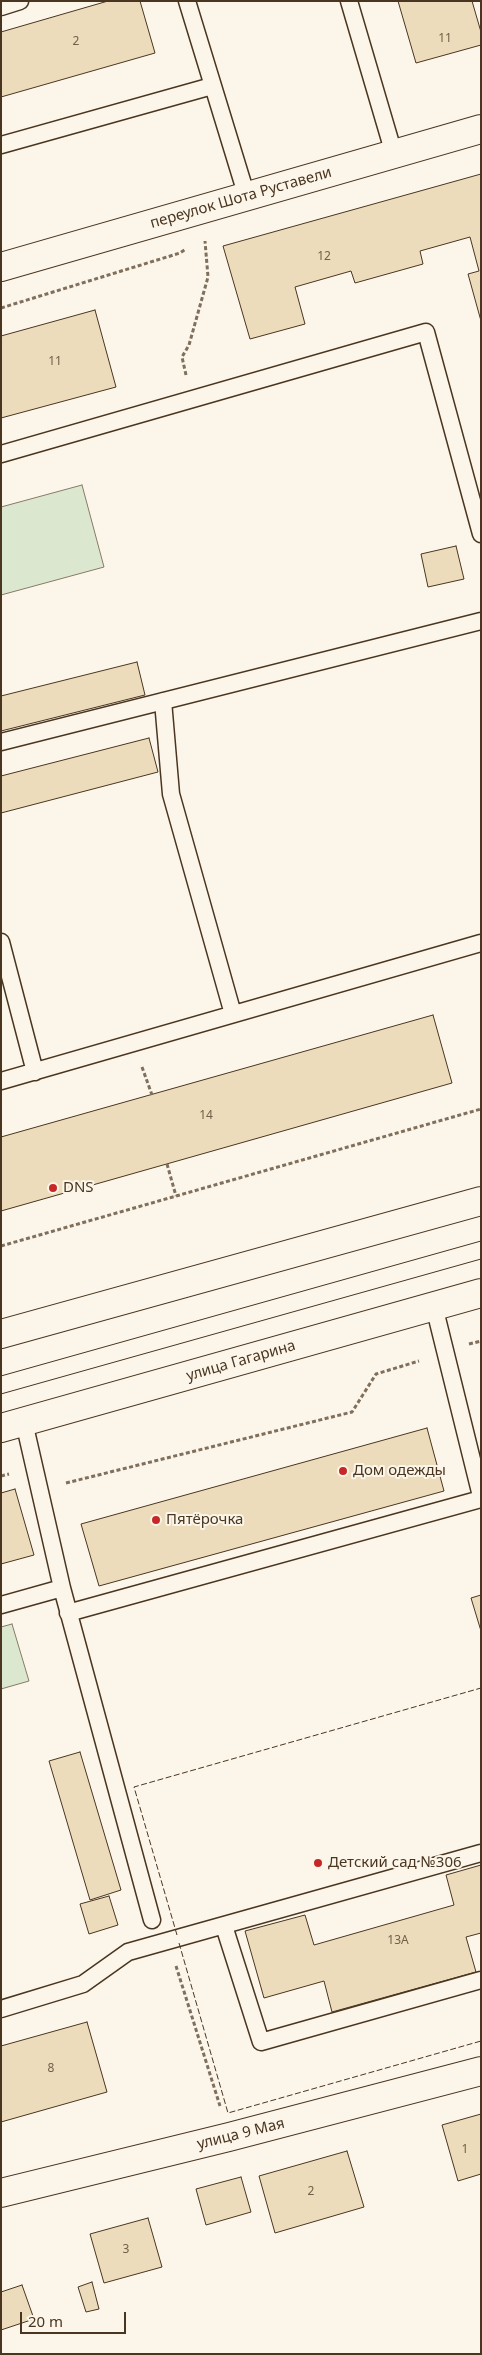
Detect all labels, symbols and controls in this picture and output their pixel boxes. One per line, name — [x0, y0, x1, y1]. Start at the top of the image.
house number: 11 — [438, 32, 452, 46]
house number: 2 — [73, 35, 79, 49]
street label: переулок Шота Руставели — [148, 163, 334, 233]
house number: 12 — [317, 250, 331, 264]
house number: 11 — [48, 355, 62, 369]
house number: 14 — [199, 1109, 213, 1123]
place label: DNS — [63, 1179, 94, 1197]
marker: DNS — [47, 1182, 59, 1194]
street label: улица Гагарина — [184, 1337, 298, 1385]
place label: Дом одежды — [353, 1462, 446, 1480]
marker: Дом одежды — [337, 1465, 349, 1477]
place label: Пятёрочка — [166, 1511, 243, 1529]
marker: Пятёрочка — [150, 1514, 162, 1526]
place label: Детский сад №306 — [328, 1854, 462, 1872]
marker: Детский сад №306 — [312, 1857, 324, 1869]
house number: 13А — [387, 1934, 409, 1948]
house number: 8 — [48, 2062, 54, 2076]
street label: улица 9 Мая — [195, 2114, 287, 2154]
house number: 1 — [462, 2143, 468, 2157]
house number: 2 — [308, 2185, 314, 2199]
house number: 3 — [123, 2243, 129, 2257]
scale bar — [22, 2302, 129, 2334]
text: 20 m — [28, 2311, 63, 2331]

